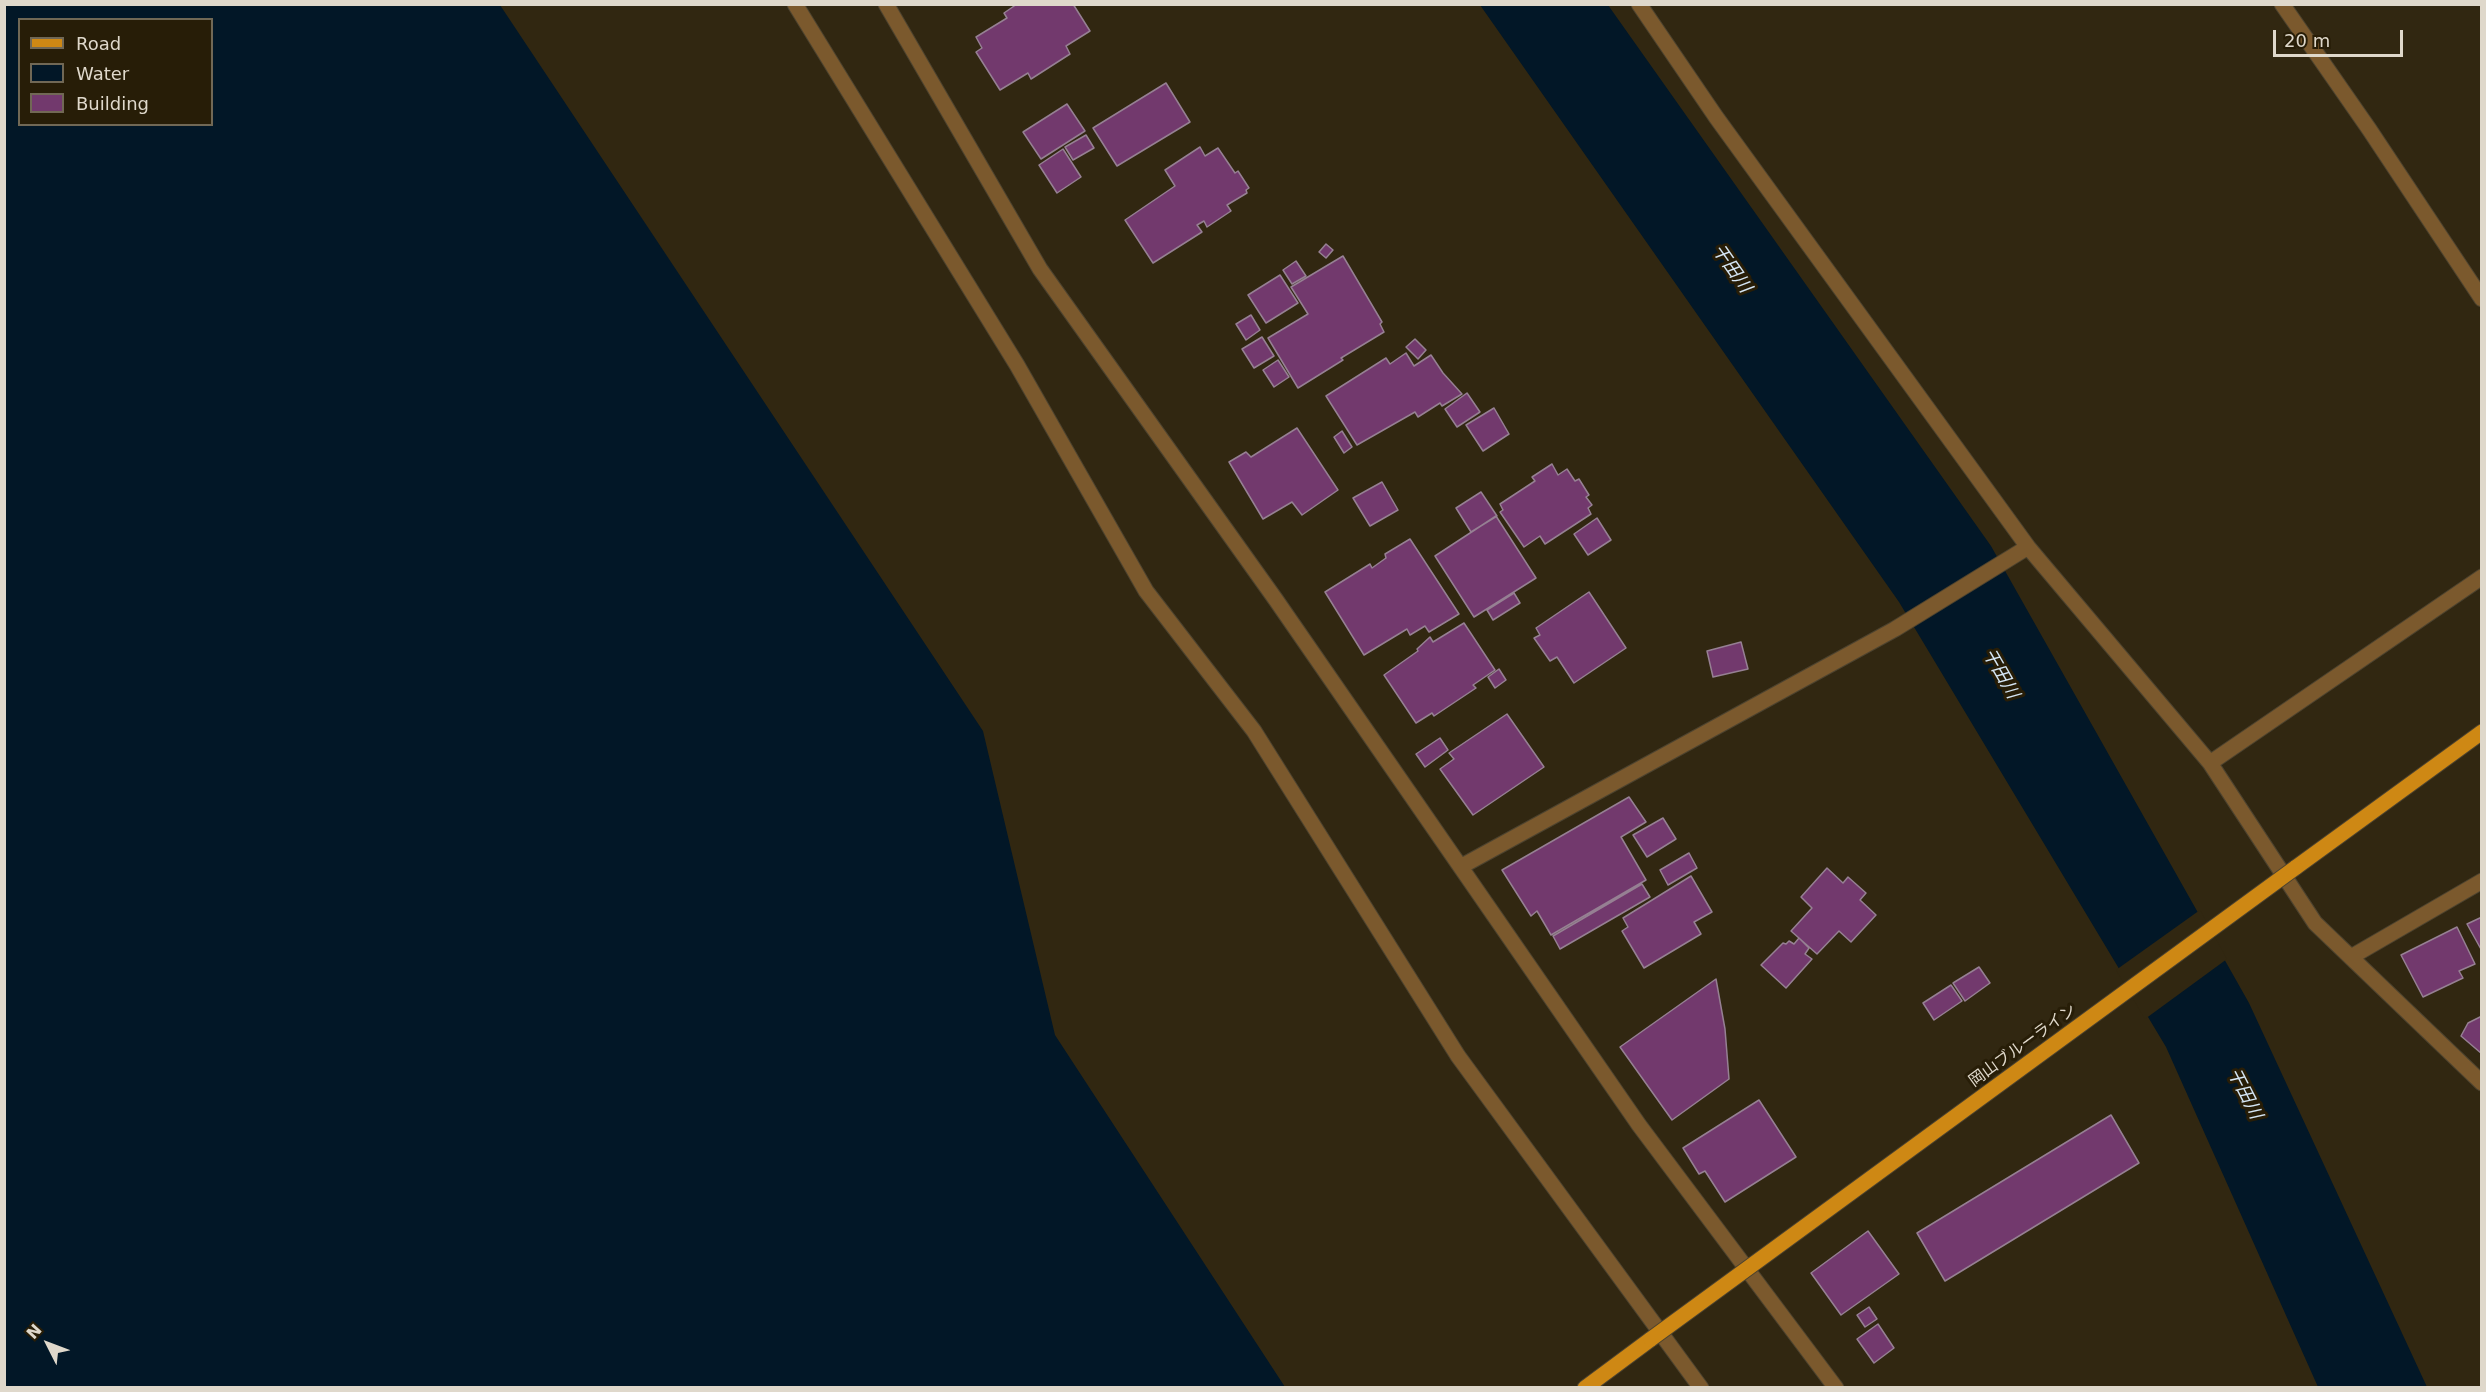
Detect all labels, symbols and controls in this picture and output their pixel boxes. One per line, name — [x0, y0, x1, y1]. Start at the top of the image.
legend — [18, 18, 213, 126]
scale bar — [2276, 18, 2406, 56]
text: 20 m — [2284, 30, 2330, 51]
text: Road — [76, 33, 121, 54]
text: Water — [76, 63, 129, 84]
text: Building — [76, 93, 149, 114]
water label: 干田川 — [1707, 241, 1755, 297]
water label: 干田川 — [1977, 645, 2023, 703]
street label: 岡山ブルーライン — [1966, 1001, 2080, 1091]
water label: 干田川 — [2222, 1065, 2266, 1123]
north arrow — [18, 1314, 78, 1374]
text: N — [23, 1320, 46, 1343]

